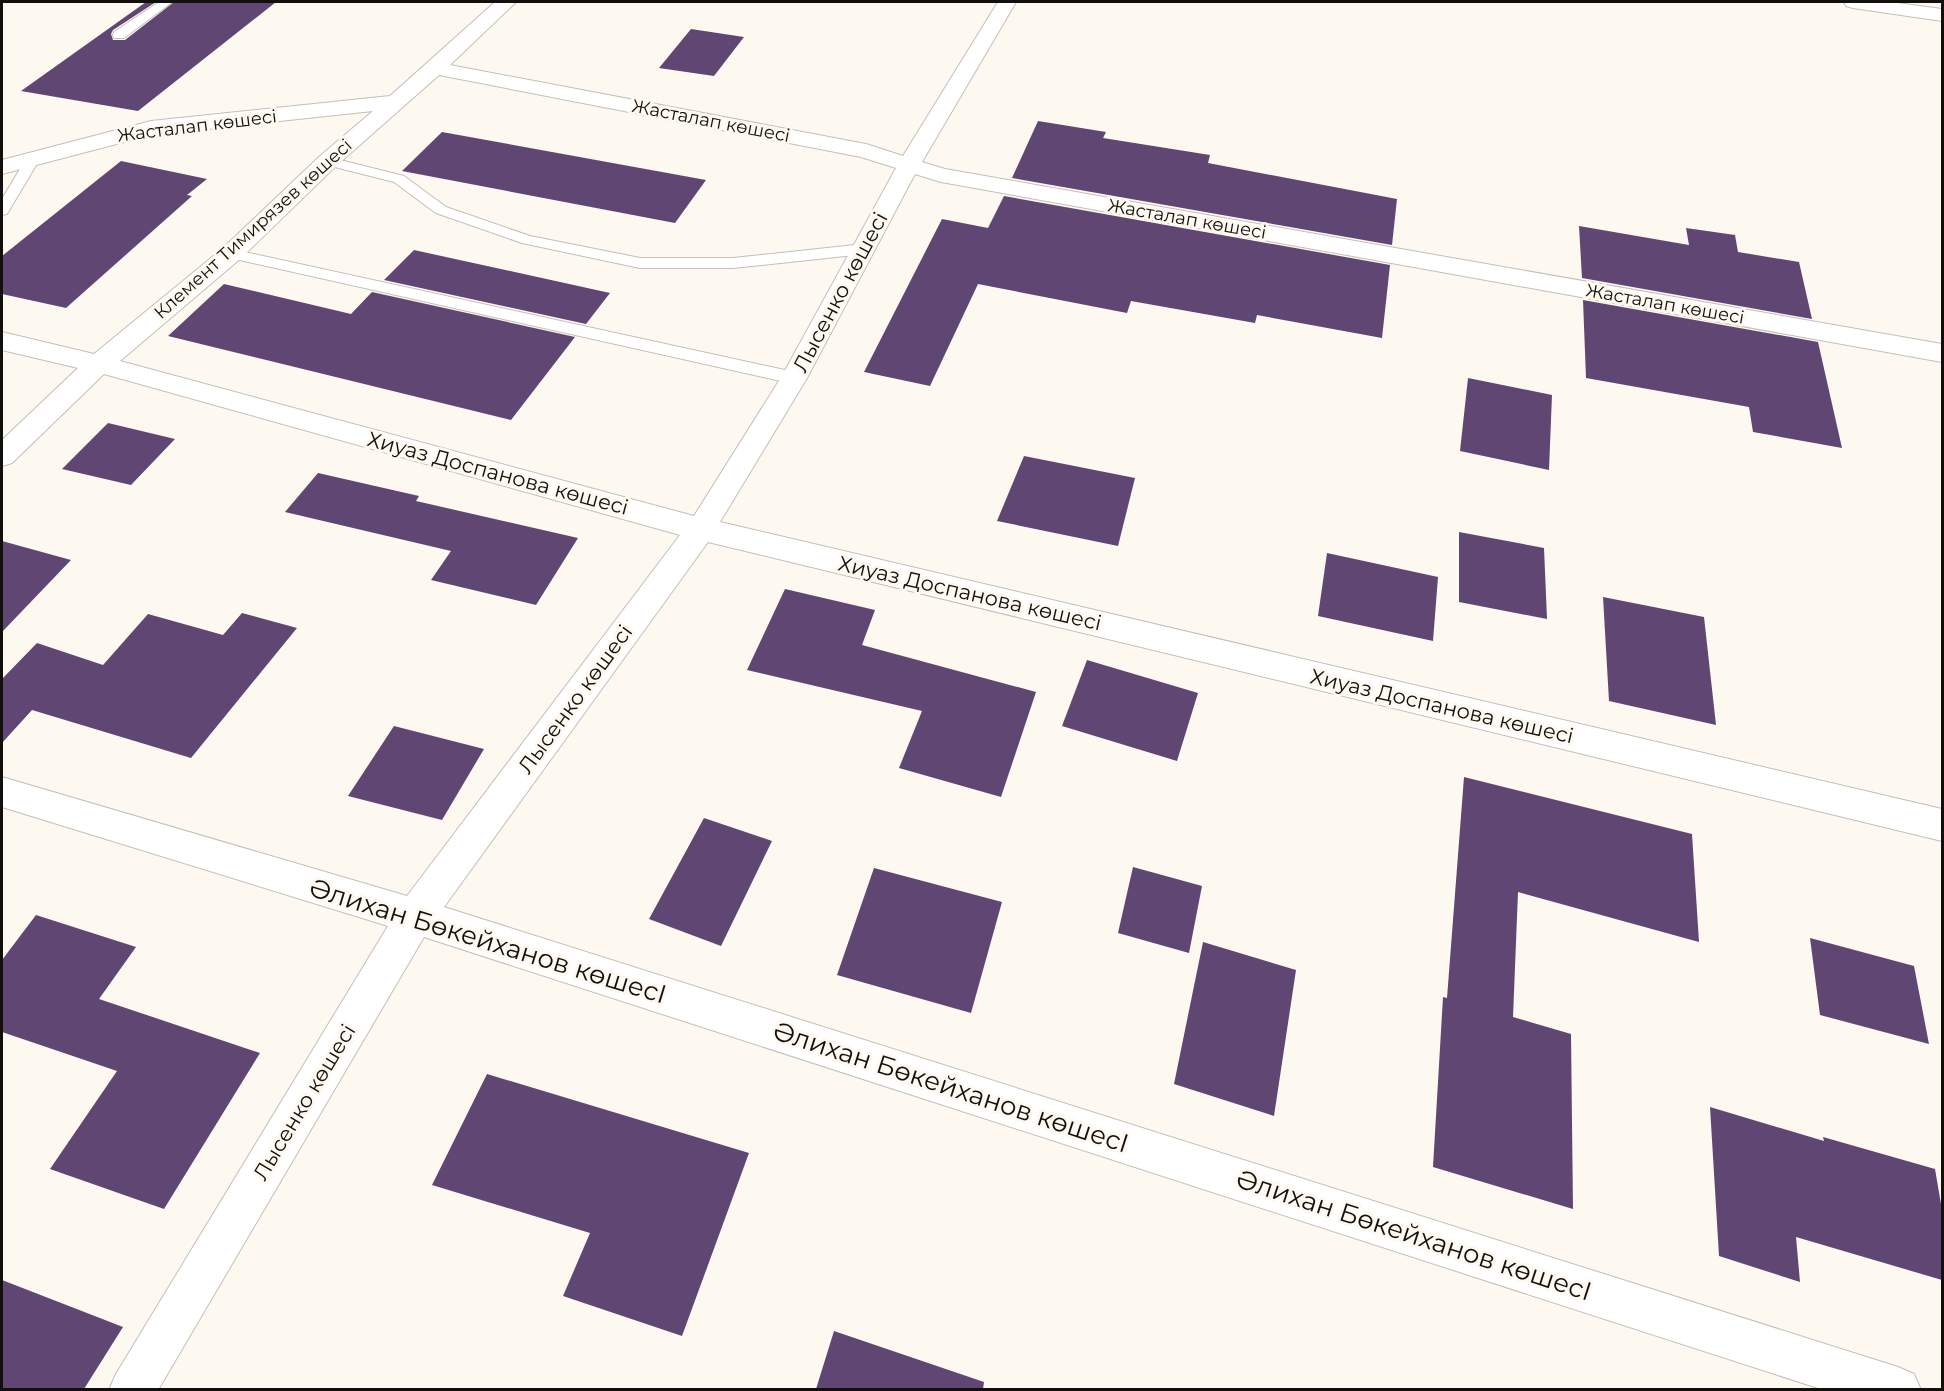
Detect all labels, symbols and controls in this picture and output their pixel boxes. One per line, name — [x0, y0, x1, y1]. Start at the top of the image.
street label: Жасталап көшесі — [630, 95, 792, 147]
street label: Жасталап көшесі — [116, 105, 278, 147]
street label: Клемент Тимирязев көшесі — [150, 134, 356, 324]
street label: Жасталап көшесі — [1106, 194, 1268, 244]
street label: Лысенко көшесі — [787, 208, 893, 376]
street label: Жасталап көшесі — [1584, 279, 1746, 329]
street label: Хиуаз Доспанова көшесі — [365, 426, 631, 520]
street label: Хиуаз Доспанова көшесі — [836, 551, 1104, 635]
street label: Лысенко көшесі — [513, 620, 637, 778]
street label: Хиуаз Доспанова көшесі — [1308, 664, 1576, 748]
street label: Әлихан Бөкейханов көшесI — [306, 871, 670, 1011]
street label: Әлихан Бөкейханов көшесI — [769, 1014, 1133, 1160]
street label: Лысенко көшесі — [248, 1019, 360, 1185]
street label: Әлихан Бөкейханов көшесI — [1232, 1162, 1596, 1308]

